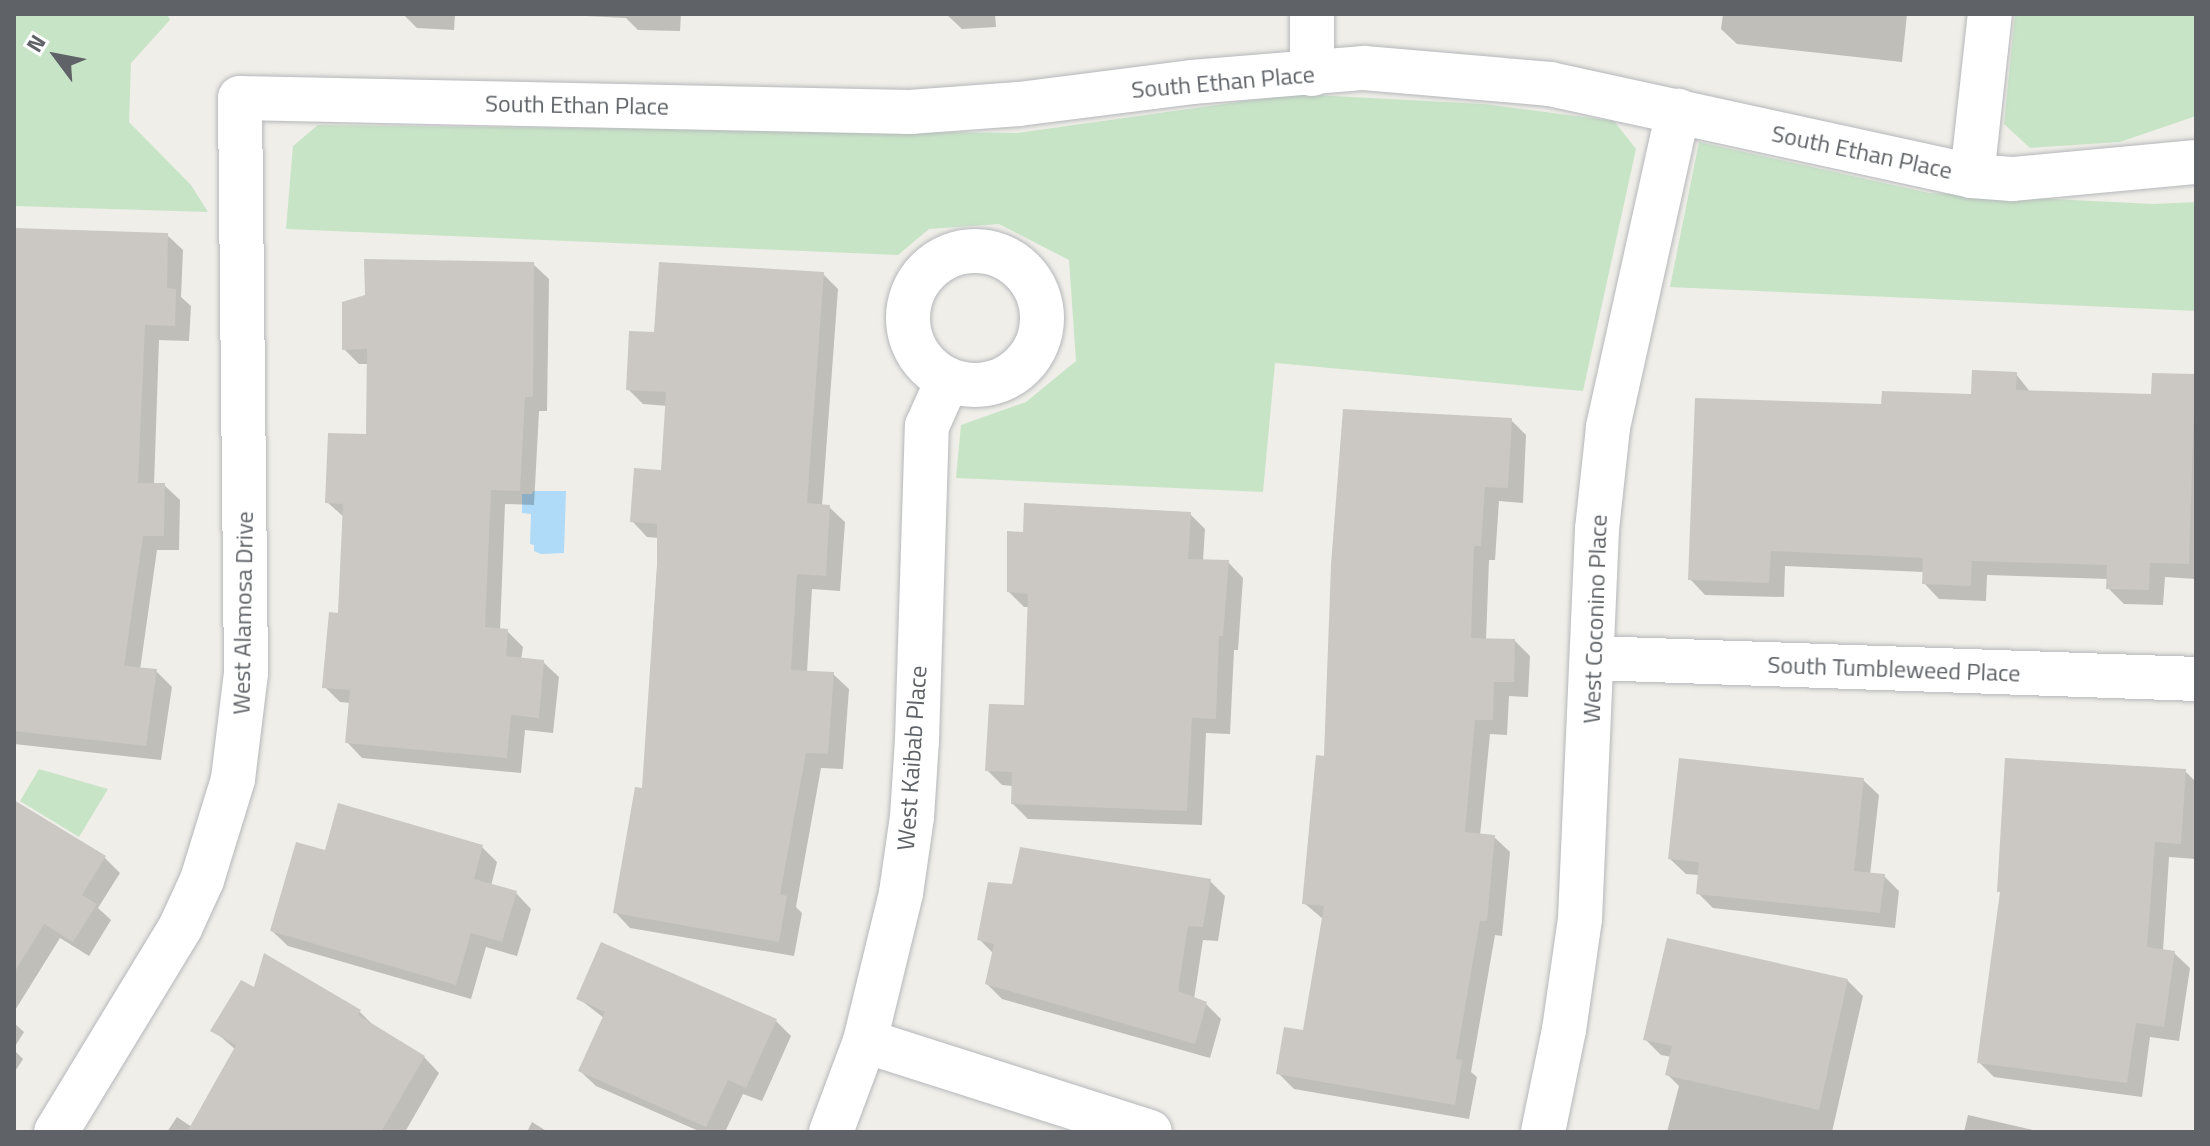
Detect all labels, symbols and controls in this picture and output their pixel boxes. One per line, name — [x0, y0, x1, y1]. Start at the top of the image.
north arrow — [16, 16, 96, 96]
text: N — [17, 28, 54, 59]
street label: South Ethan Place — [1130, 60, 1316, 104]
street label: South Ethan Place — [485, 89, 669, 121]
street label: South Ethan Place — [1769, 119, 1955, 185]
street label: West Alamosa Drive — [227, 511, 259, 715]
street label: West Coconino Place — [1577, 514, 1613, 724]
street label: South Tumbleweed Place — [1767, 650, 2021, 688]
street label: West Kaibab Place — [891, 664, 933, 852]

